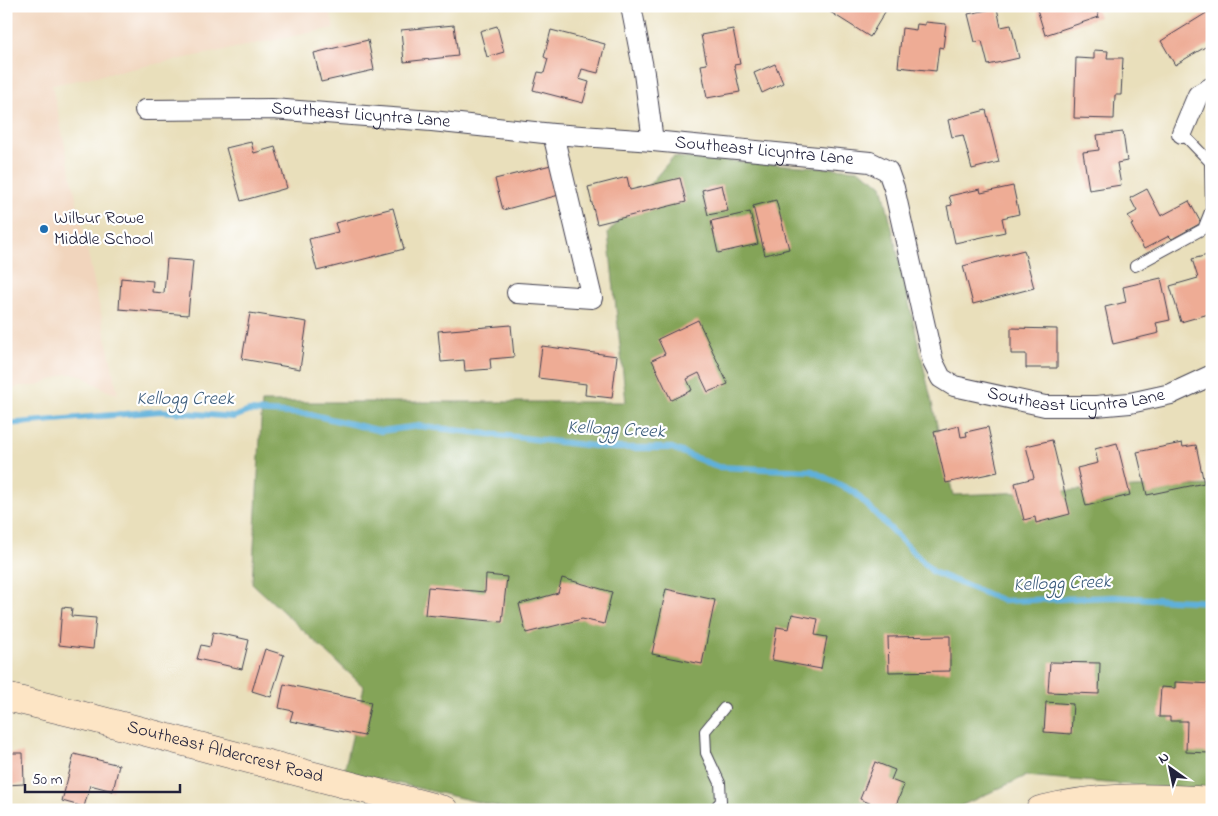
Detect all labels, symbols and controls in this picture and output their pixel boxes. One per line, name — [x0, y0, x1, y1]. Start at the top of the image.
street label: Southeast Licyntra Lane — [270, 96, 452, 136]
street label: Southeast Licyntra Lane — [674, 130, 856, 173]
place label: Wilbur Rowe Middle School — [54, 206, 153, 253]
marker: Wilbur Rowe Middle School — [38, 223, 50, 235]
street label: Southeast Licyntra Lane — [985, 381, 1168, 420]
water label: Kellogg Creek — [136, 386, 234, 414]
water label: Kellogg Creek — [567, 414, 666, 447]
water label: Kellogg Creek — [1013, 569, 1112, 600]
street label: Southeast Aldercrest Road — [124, 715, 326, 791]
north arrow — [1146, 744, 1196, 794]
text: N — [1154, 747, 1173, 770]
scale bar — [25, 761, 180, 793]
text: 50 m — [32, 769, 63, 791]

